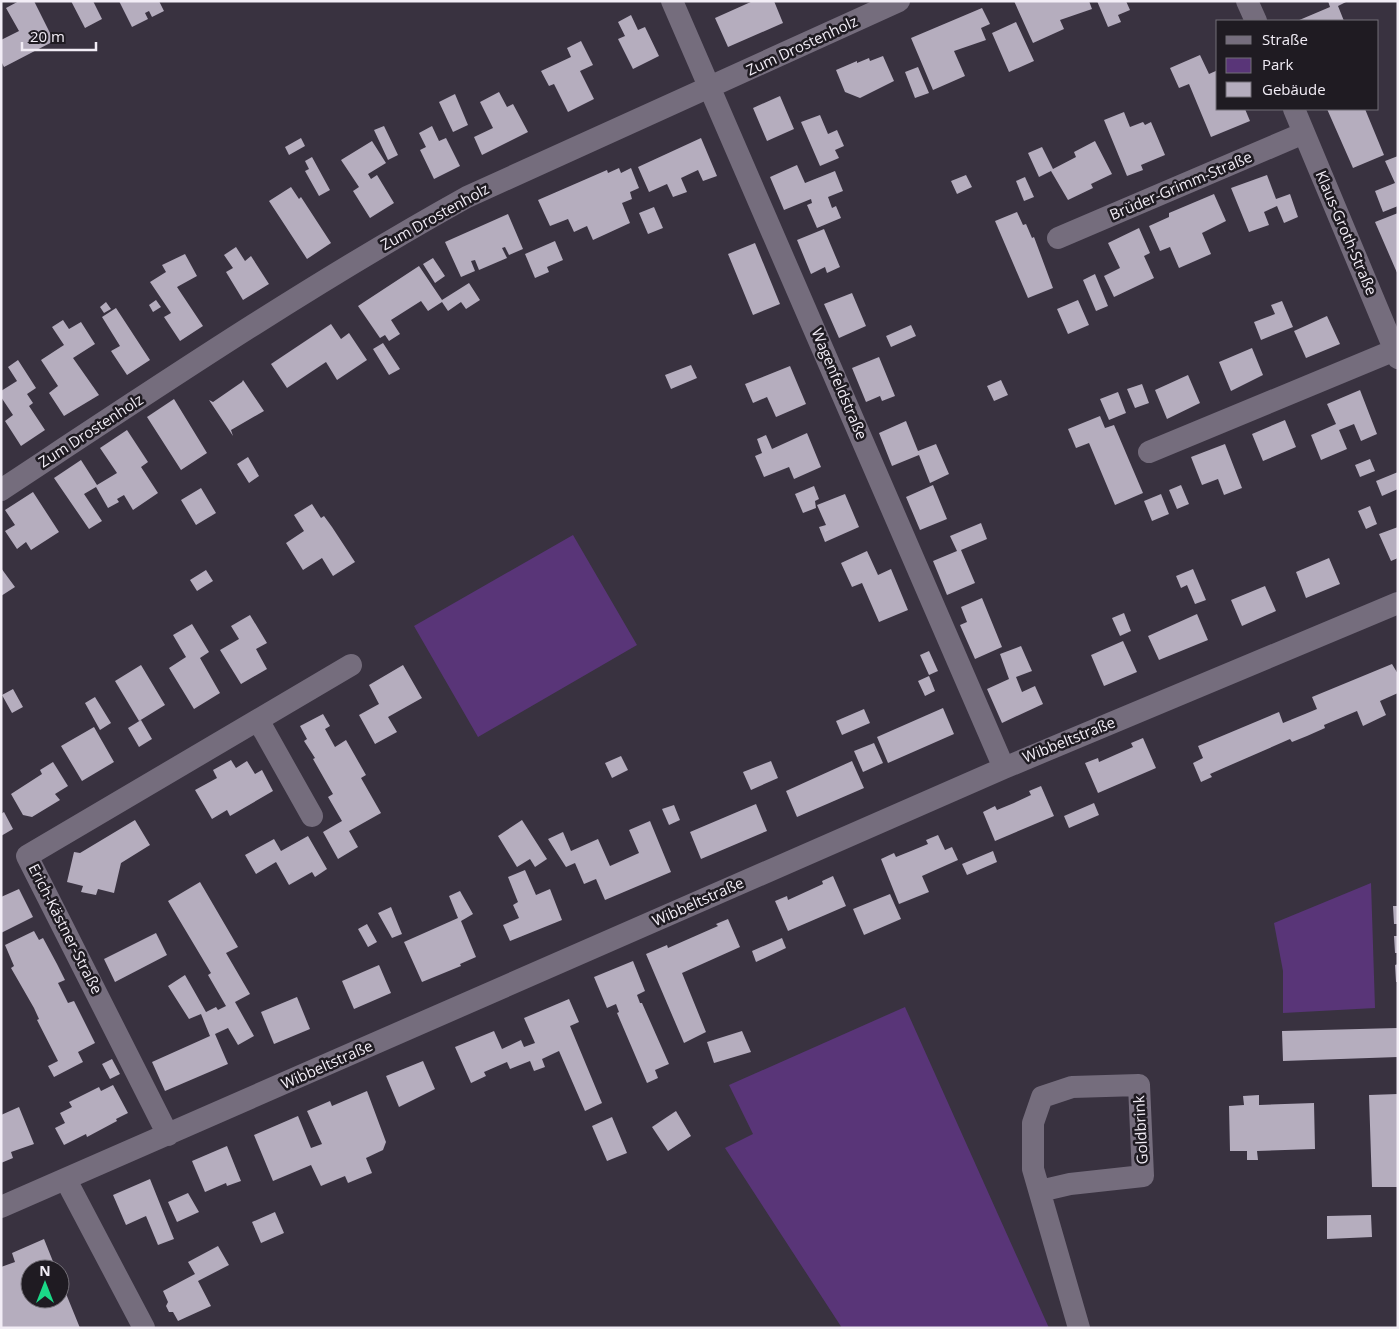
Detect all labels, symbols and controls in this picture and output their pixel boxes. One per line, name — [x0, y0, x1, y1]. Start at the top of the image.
street label: Zum Drostenholz — [743, 11, 861, 80]
scale bar — [22, 20, 96, 52]
legend — [1216, 20, 1379, 110]
text: 20 m — [30, 26, 65, 46]
text: Straße — [1262, 29, 1308, 49]
text: Park — [1262, 54, 1293, 74]
text: Gebäude — [1262, 79, 1326, 99]
street label: Brüder-Grimm-Straße — [1106, 146, 1255, 224]
street label: Klaus-Groth-Straße — [1312, 167, 1382, 298]
street label: Zum Drostenholz — [377, 178, 492, 254]
street label: Wagenfeldstraße — [807, 325, 872, 442]
street label: Zum Drostenholz — [34, 389, 147, 471]
street label: Wibbeltstraße — [1019, 711, 1118, 767]
street label: Erich-Kästner-Straße — [24, 860, 107, 997]
street label: Wibbeltstraße — [649, 872, 747, 930]
street label: Wibbeltstraße — [278, 1035, 376, 1093]
street label: Goldbrink — [1128, 1095, 1152, 1165]
north arrow — [20, 1259, 70, 1309]
text: N — [39, 1261, 51, 1280]

